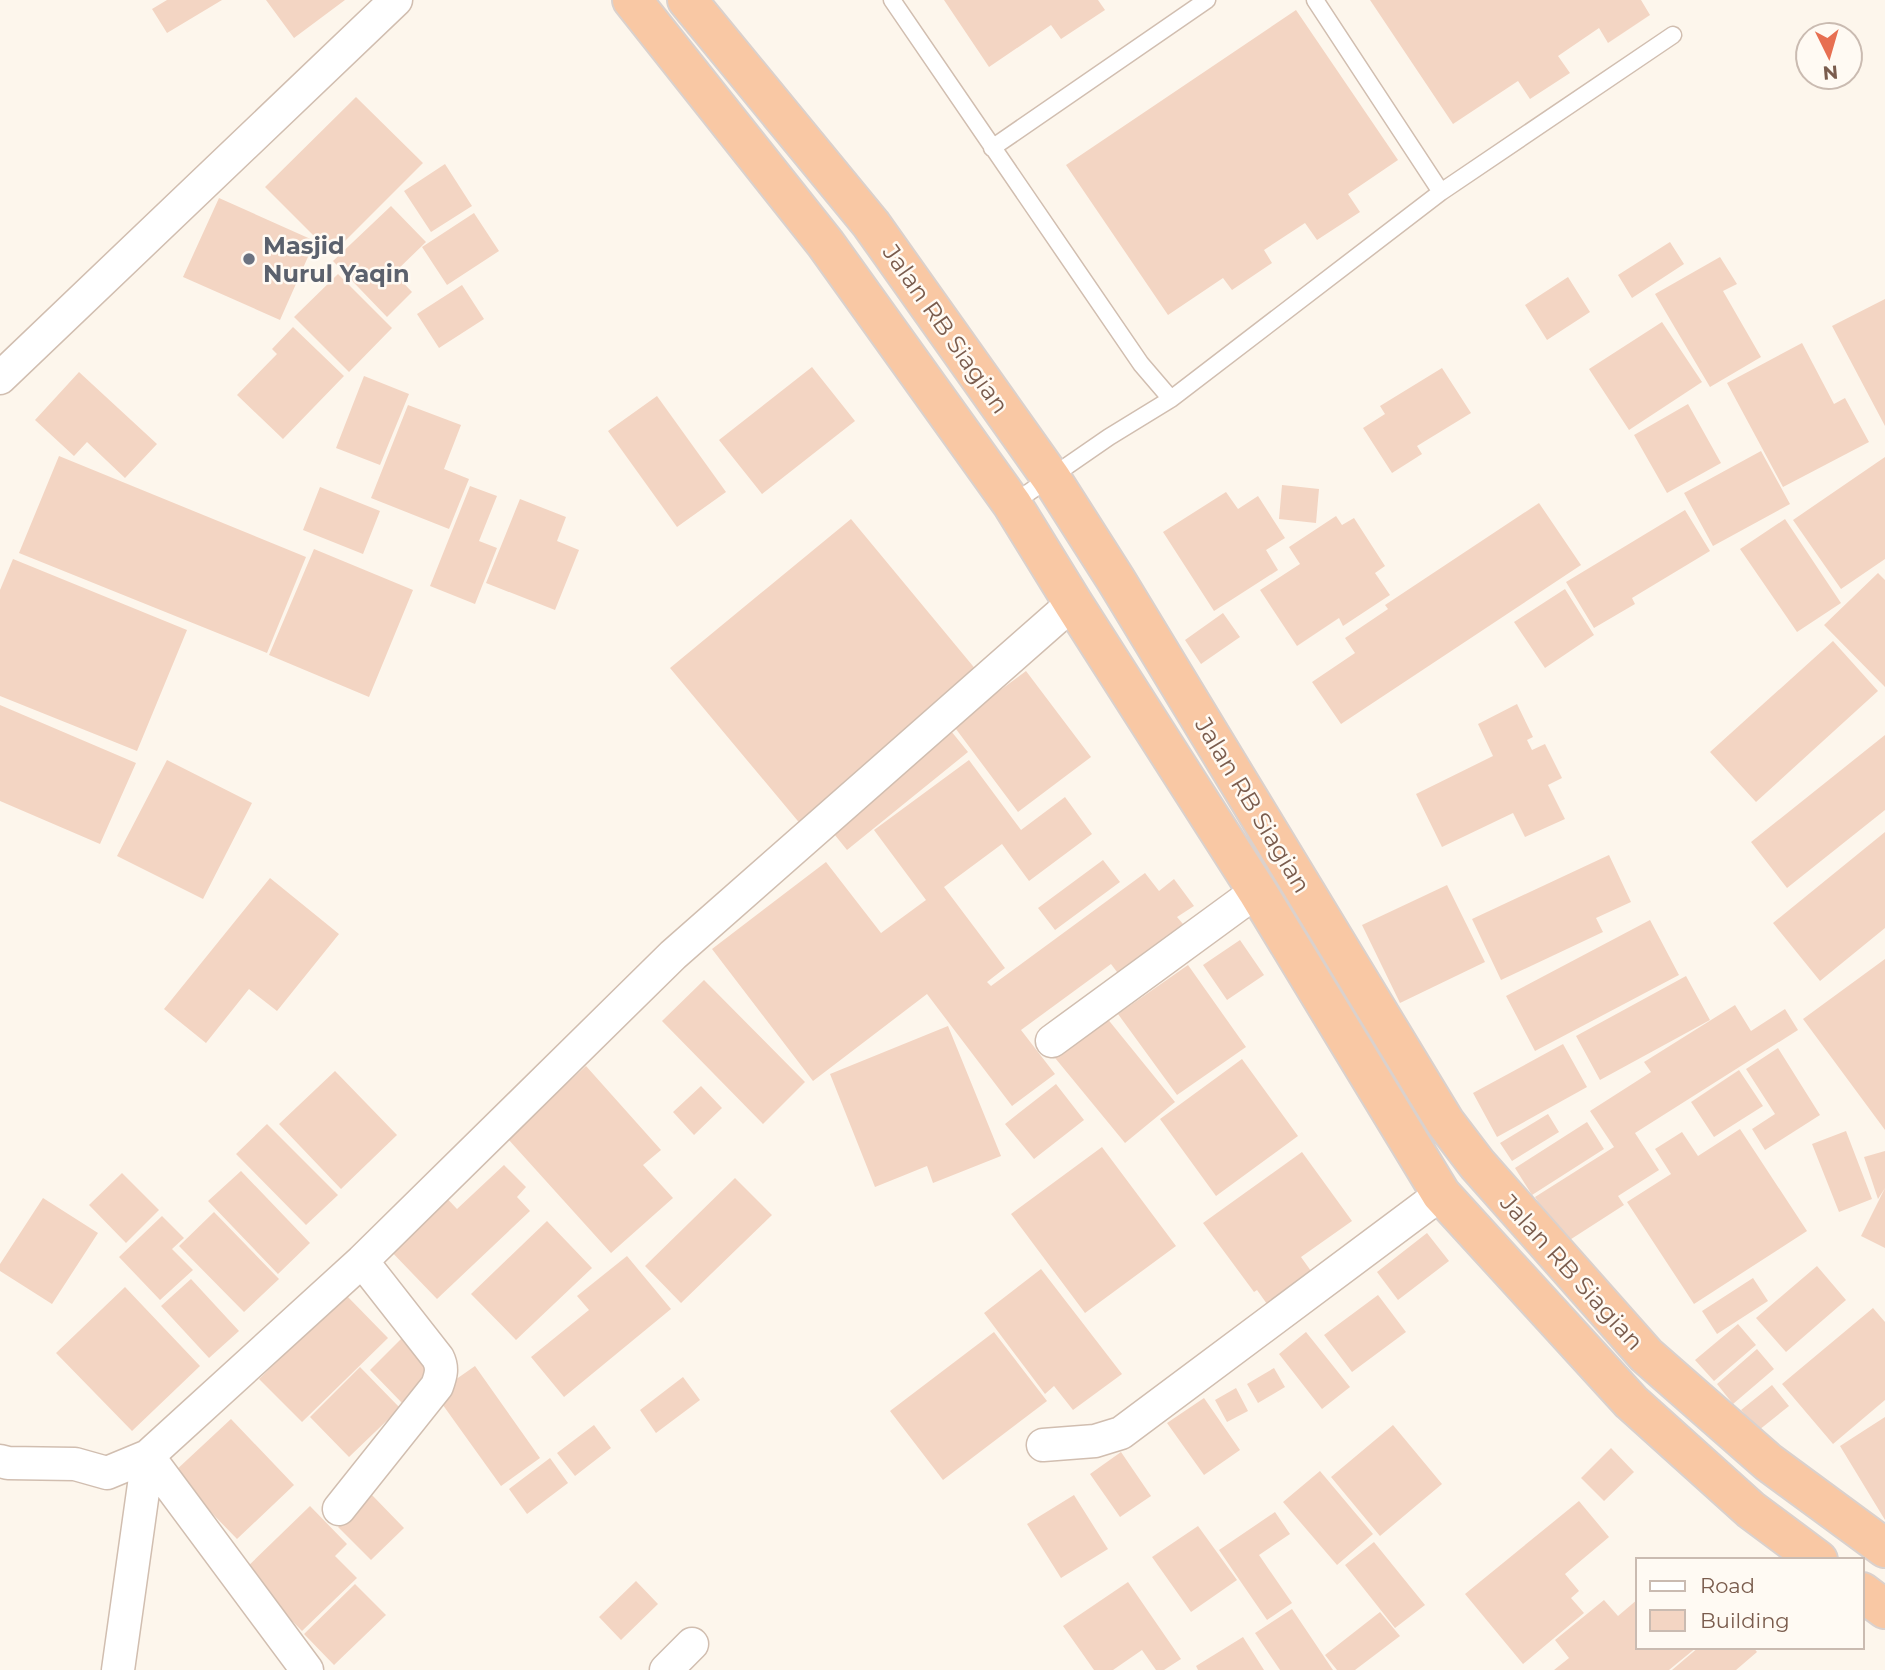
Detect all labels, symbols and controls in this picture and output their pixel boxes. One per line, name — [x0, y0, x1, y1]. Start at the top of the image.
north arrow — [1794, 21, 1864, 91]
text: N — [1822, 60, 1839, 85]
place label: Masjid Nurul Yaqin — [263, 231, 410, 288]
street label: Jalan RB Siagian — [876, 238, 1015, 419]
marker: Masjid Nurul Yaqin — [241, 251, 257, 267]
street label: Jalan RB Siagian — [1189, 711, 1317, 898]
street label: Jalan RB Siagian — [1494, 1187, 1650, 1356]
legend — [1636, 1558, 1864, 1649]
text: Road — [1700, 1573, 1755, 1598]
text: Building — [1700, 1608, 1790, 1633]

